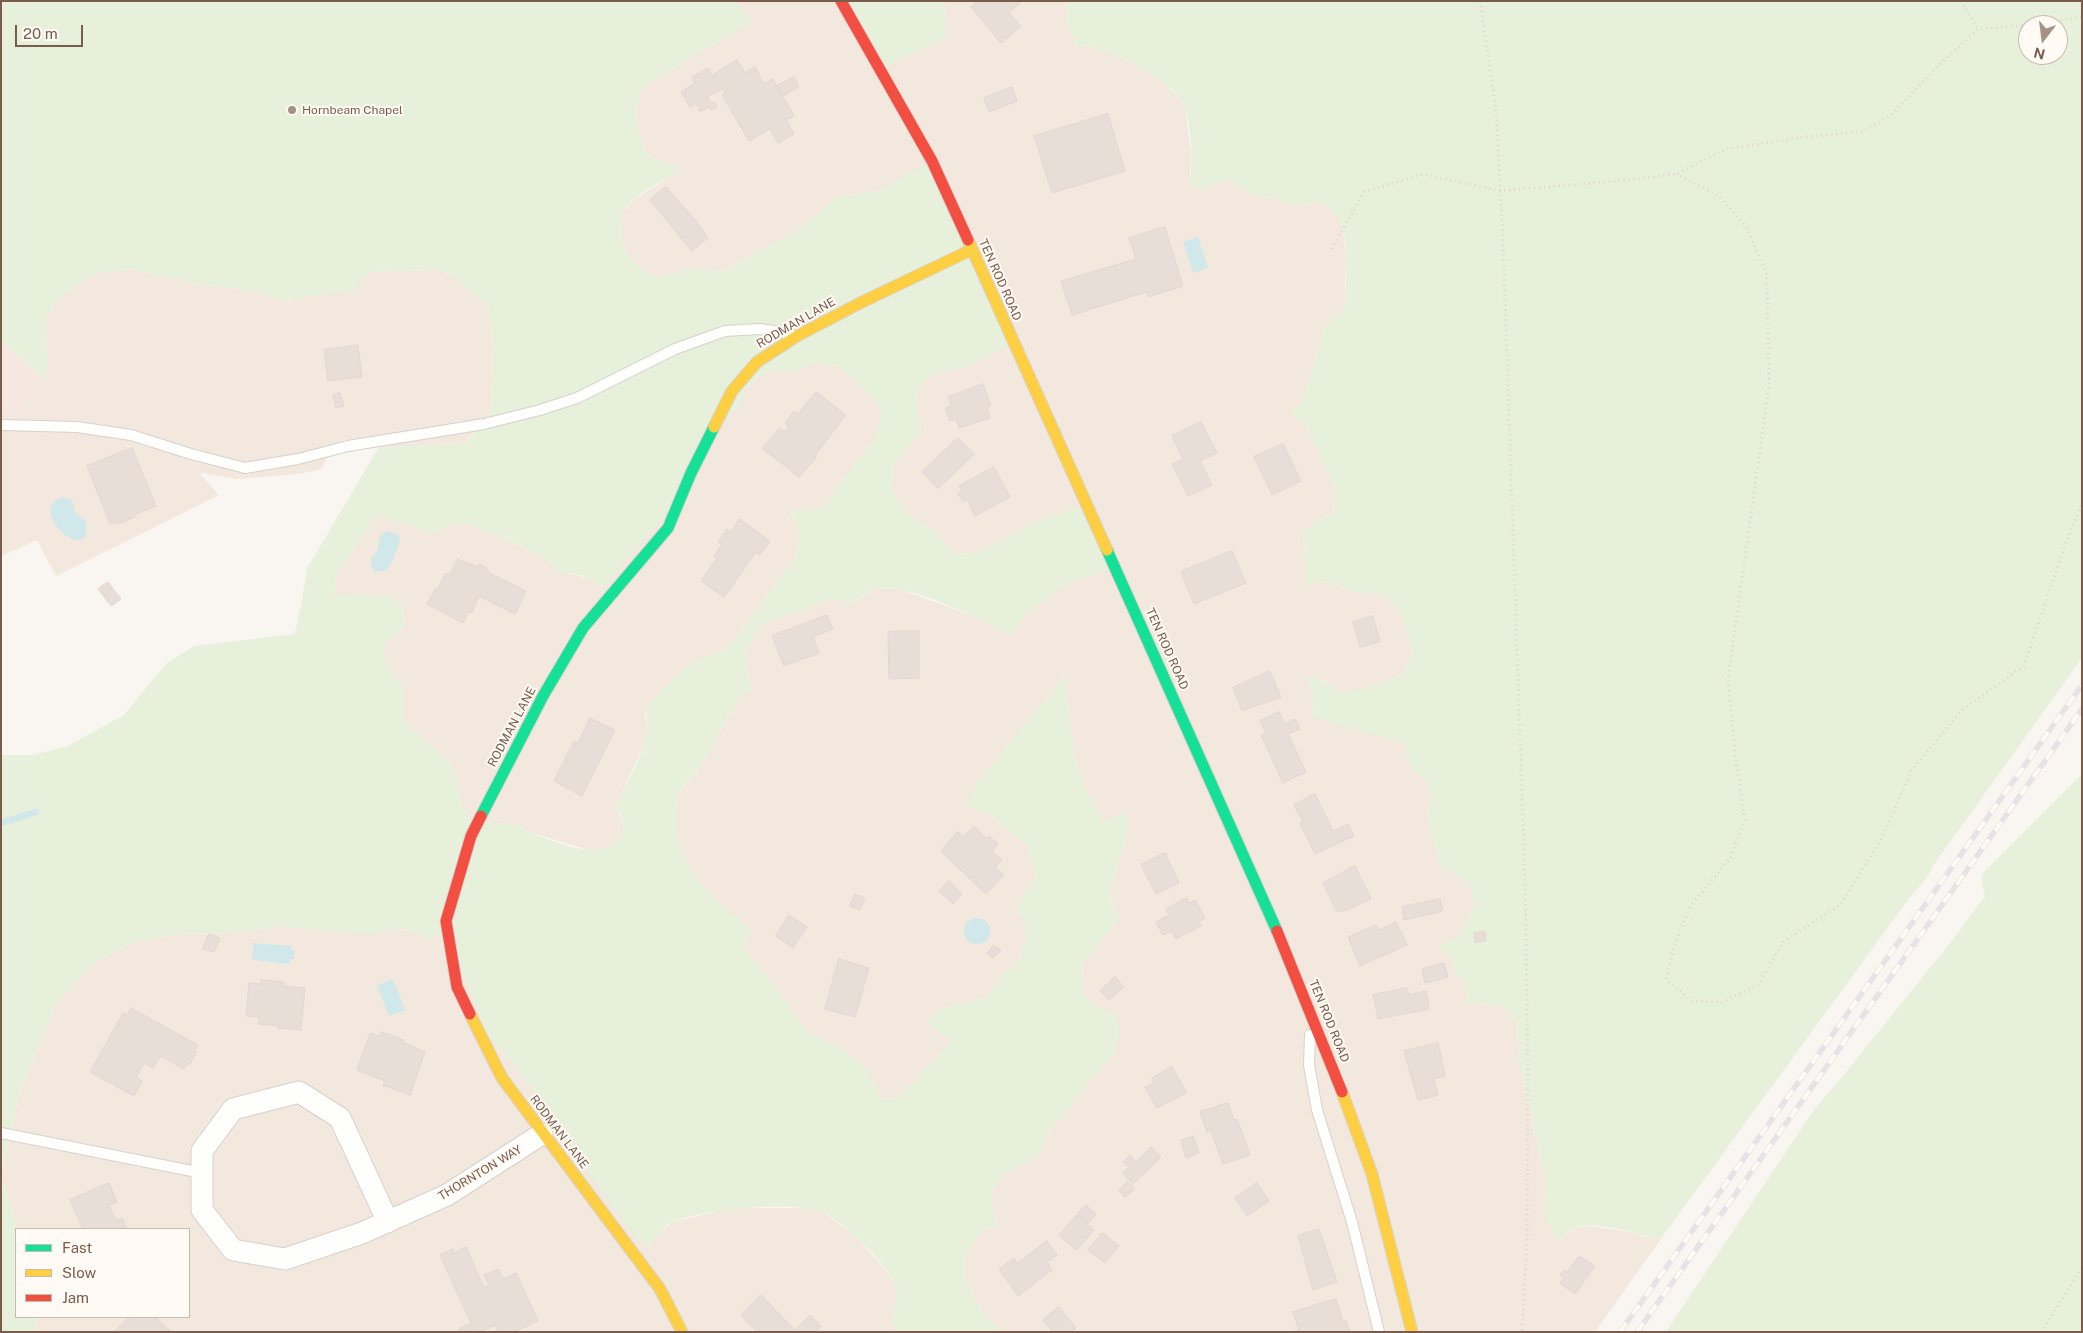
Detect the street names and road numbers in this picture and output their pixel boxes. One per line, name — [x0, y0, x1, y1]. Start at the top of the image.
street label: TEN ROD ROAD — [976, 237, 1024, 323]
street label: RODMAN LANE — [754, 295, 838, 351]
street label: TEN ROD ROAD — [1143, 606, 1191, 692]
street label: RODMAN LANE — [485, 685, 539, 769]
street label: TEN ROD ROAD — [1306, 978, 1352, 1064]
street label: RODMAN LANE — [527, 1092, 591, 1172]
street label: THORNTON WAY — [436, 1142, 524, 1204]

